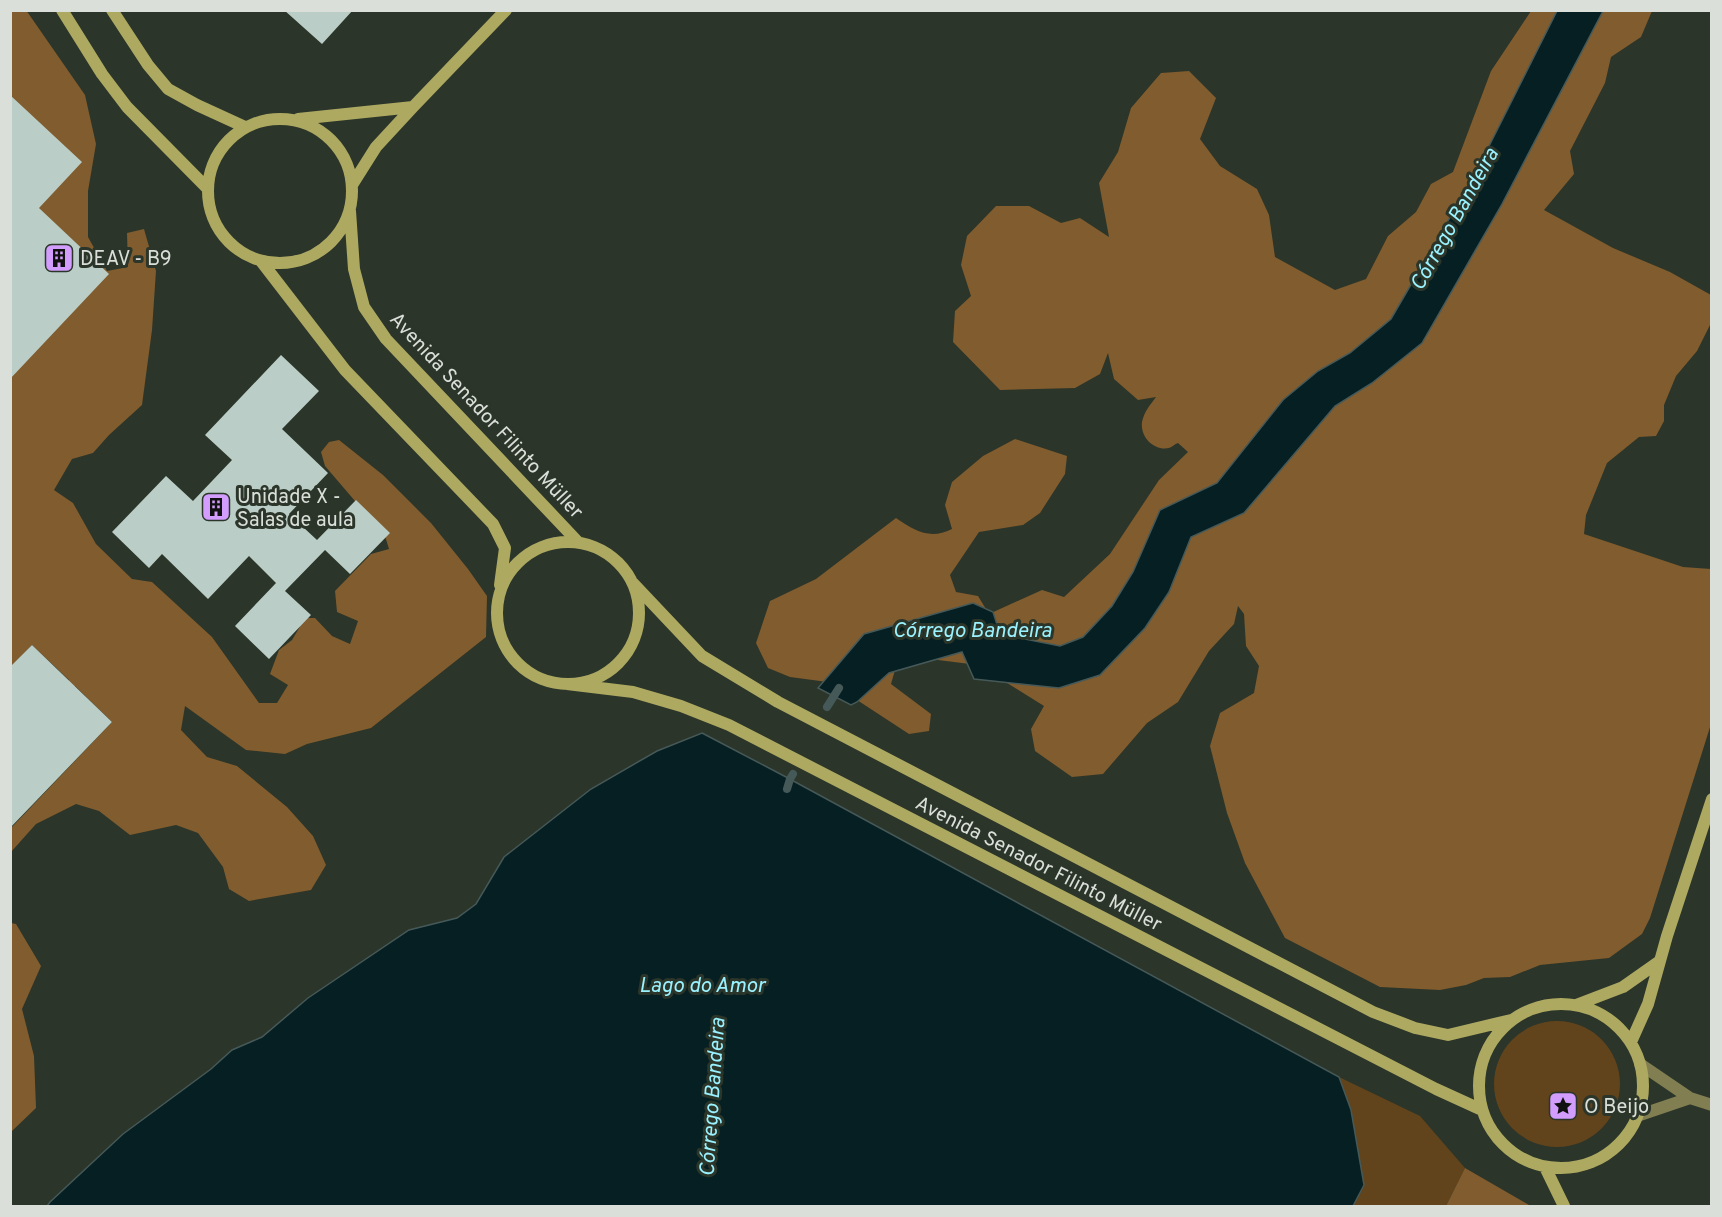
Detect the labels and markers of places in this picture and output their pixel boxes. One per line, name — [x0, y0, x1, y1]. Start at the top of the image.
building icon: DEAV - B9 — [43, 242, 75, 274]
place label: DEAV - B9 — [80, 247, 172, 273]
place label: Unidade X - Salas de aula — [237, 485, 354, 534]
building icon: Unidade X - Salas de aula — [200, 491, 232, 523]
place icon: O Beijo — [1547, 1090, 1579, 1122]
place label: O Beijo — [1584, 1095, 1649, 1121]

